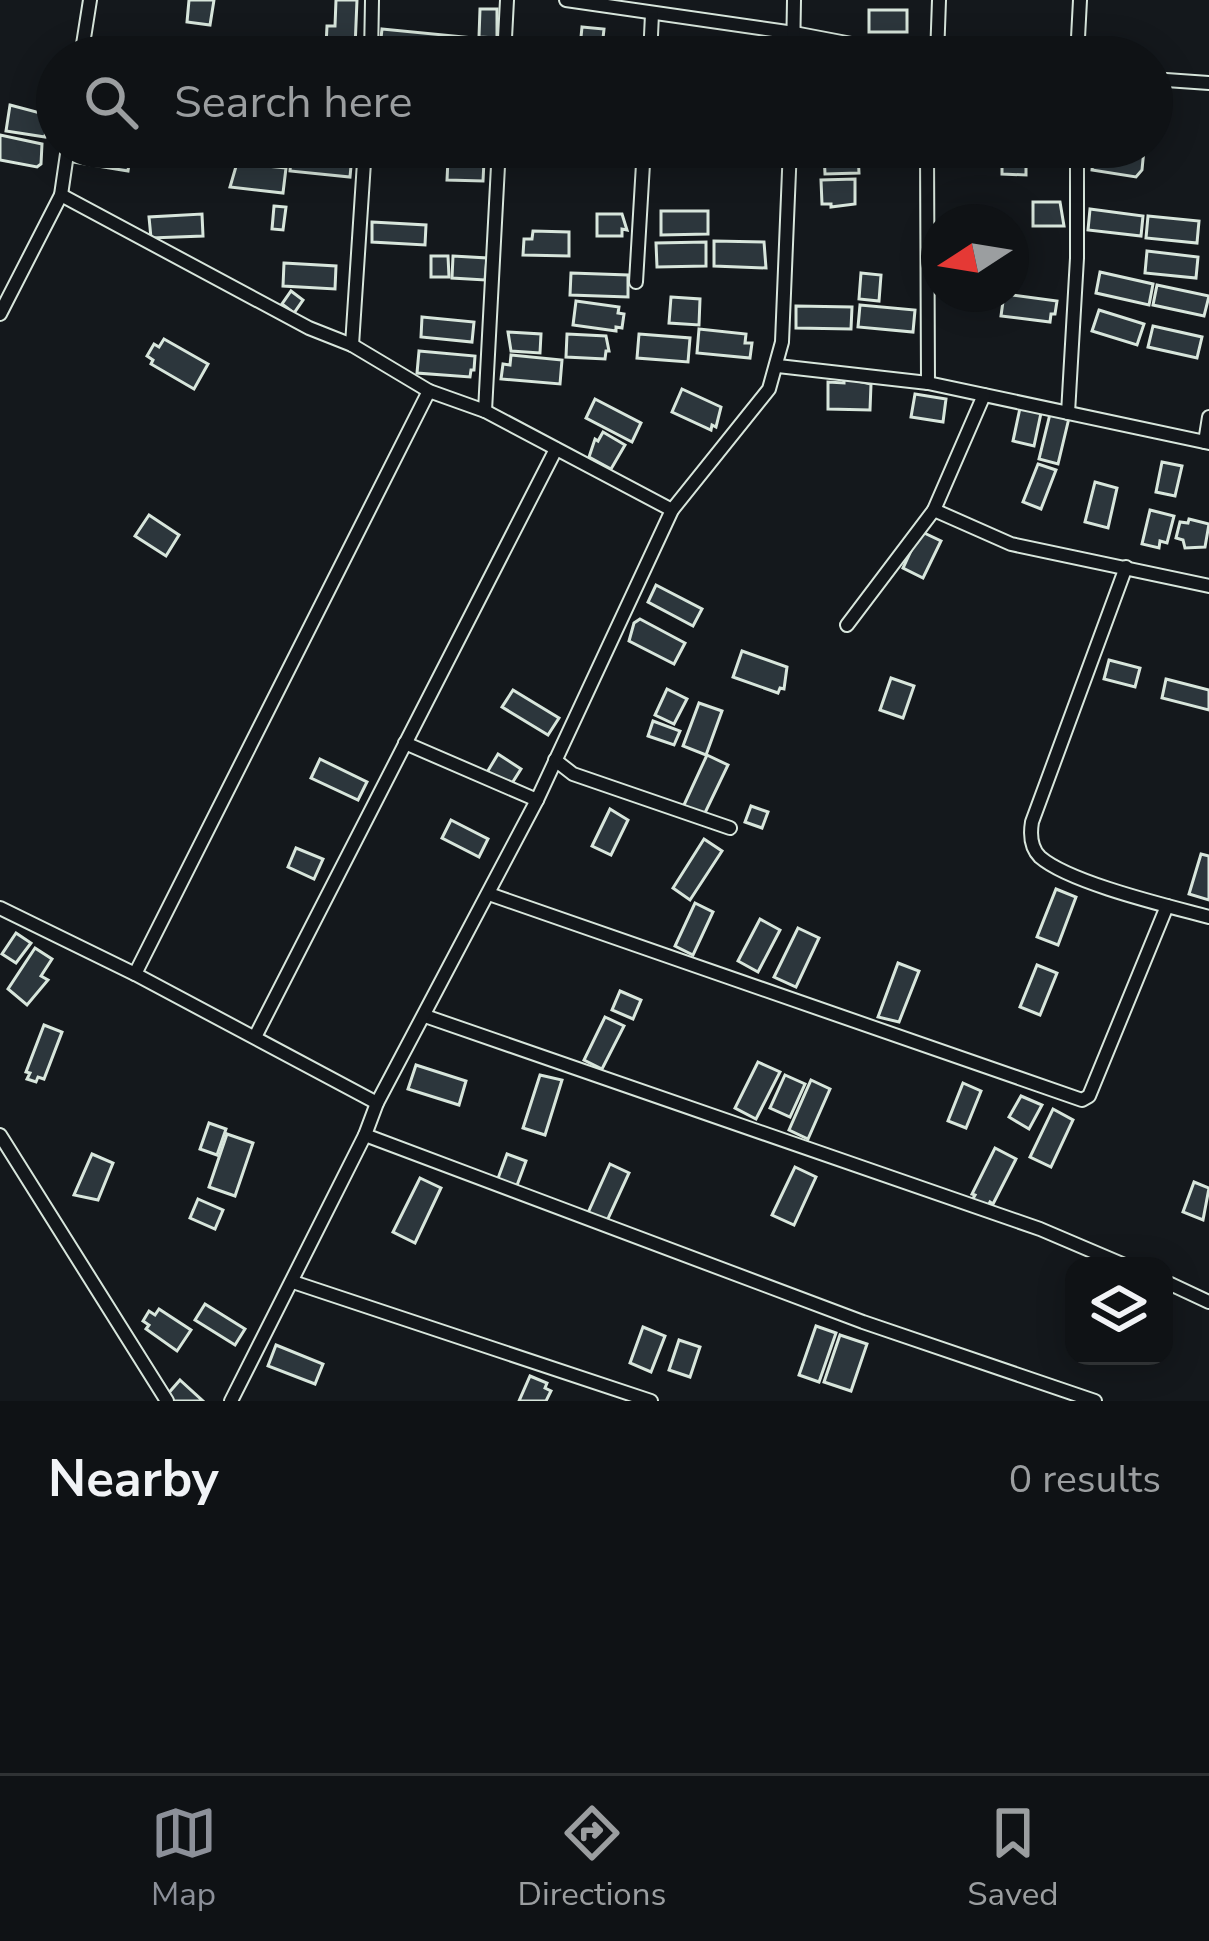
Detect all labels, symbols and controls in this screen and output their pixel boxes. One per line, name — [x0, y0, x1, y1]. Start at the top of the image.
search box — [36, 36, 1173, 168]
icon: search — [78, 69, 144, 135]
text: Search here — [174, 72, 413, 133]
north arrow — [921, 204, 1029, 312]
map controls — [1065, 1257, 1173, 1365]
button: layers — [1065, 1257, 1173, 1365]
text: Nearby — [48, 1444, 219, 1514]
text: 0 results — [1009, 1453, 1161, 1506]
tab: Map — [151, 1800, 217, 1917]
tab: Directions — [518, 1800, 666, 1917]
tab: Saved — [967, 1800, 1058, 1917]

